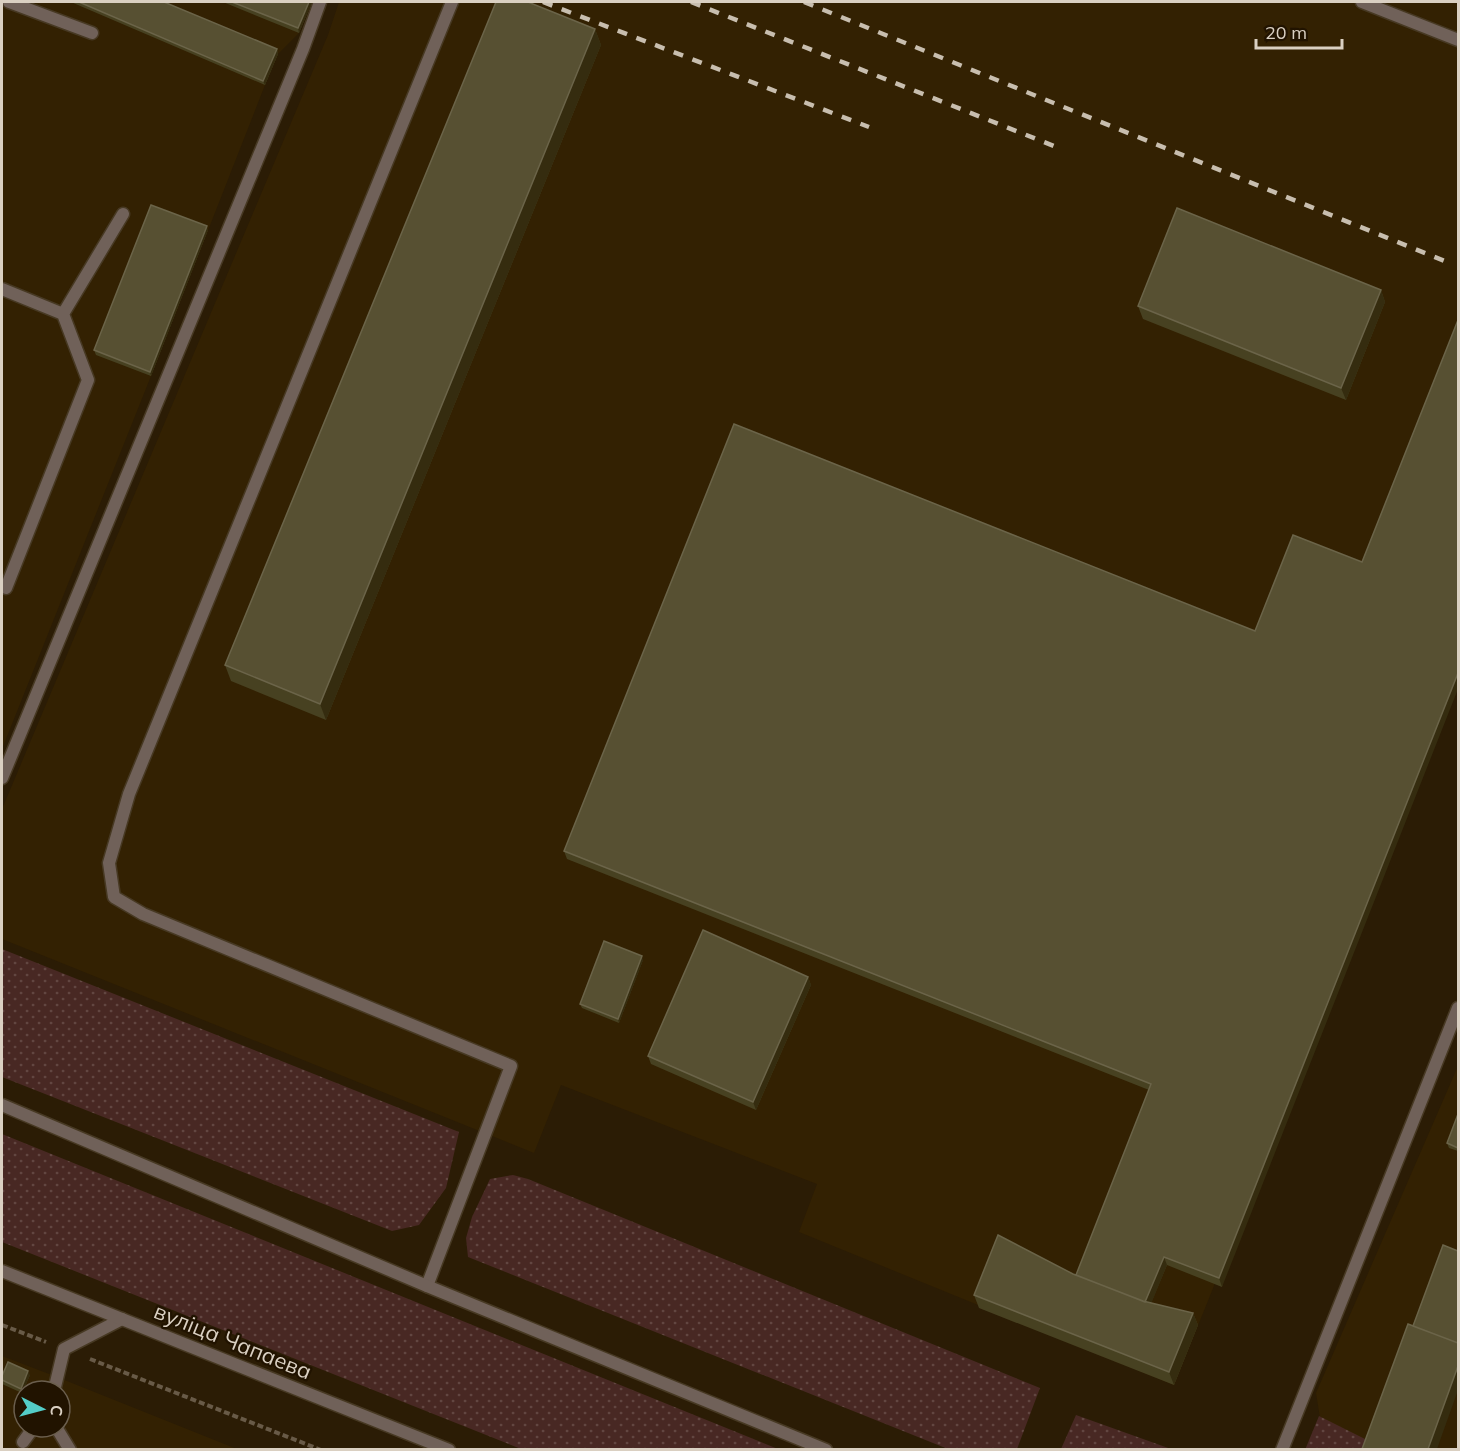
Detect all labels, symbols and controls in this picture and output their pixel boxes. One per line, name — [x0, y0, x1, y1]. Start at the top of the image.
scale bar — [1256, 12, 1342, 50]
text: 20 m — [1265, 21, 1307, 44]
street label: вуліца Чапаева — [150, 1297, 316, 1385]
north arrow — [12, 1379, 72, 1439]
text: С — [46, 1404, 67, 1417]

